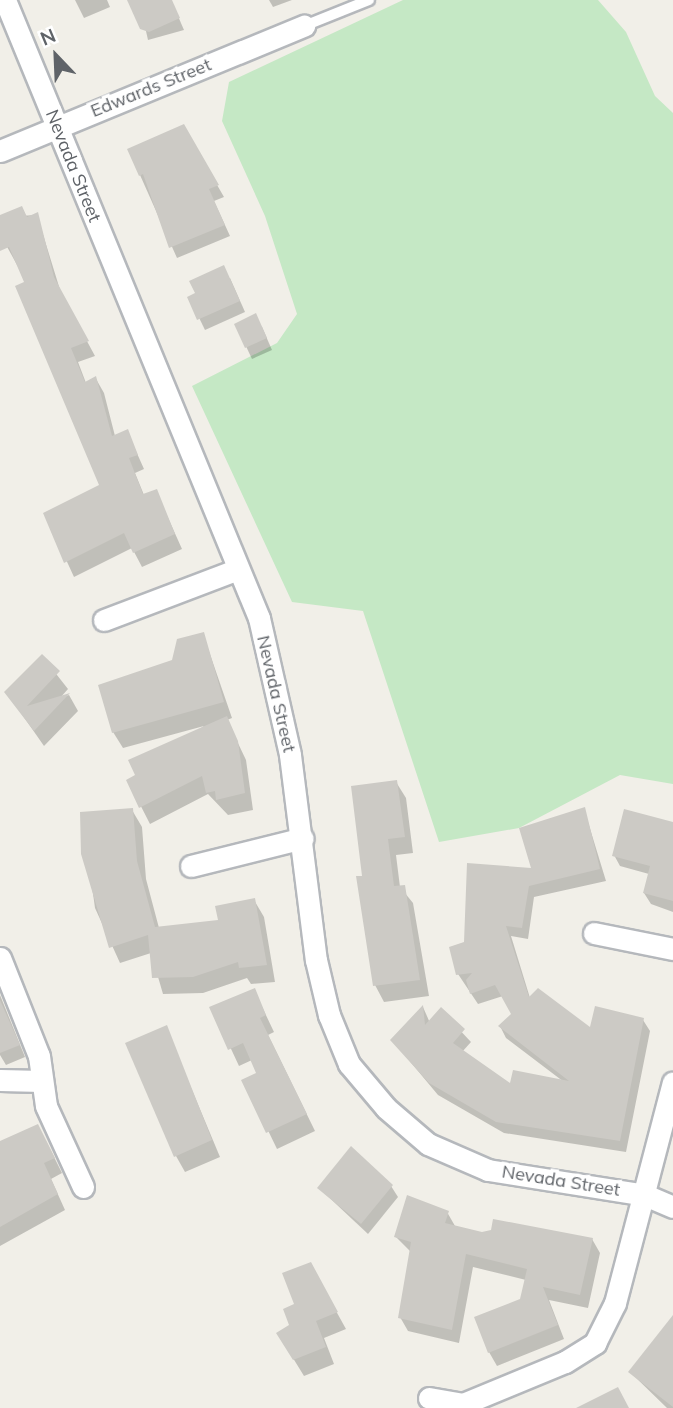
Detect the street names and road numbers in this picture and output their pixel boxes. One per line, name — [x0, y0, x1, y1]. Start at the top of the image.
street label: Edwards Street — [88, 54, 214, 122]
street label: Nevada Street — [41, 107, 105, 225]
street label: Nevada Street — [252, 633, 300, 755]
street label: Nevada Street — [500, 1161, 622, 1201]

